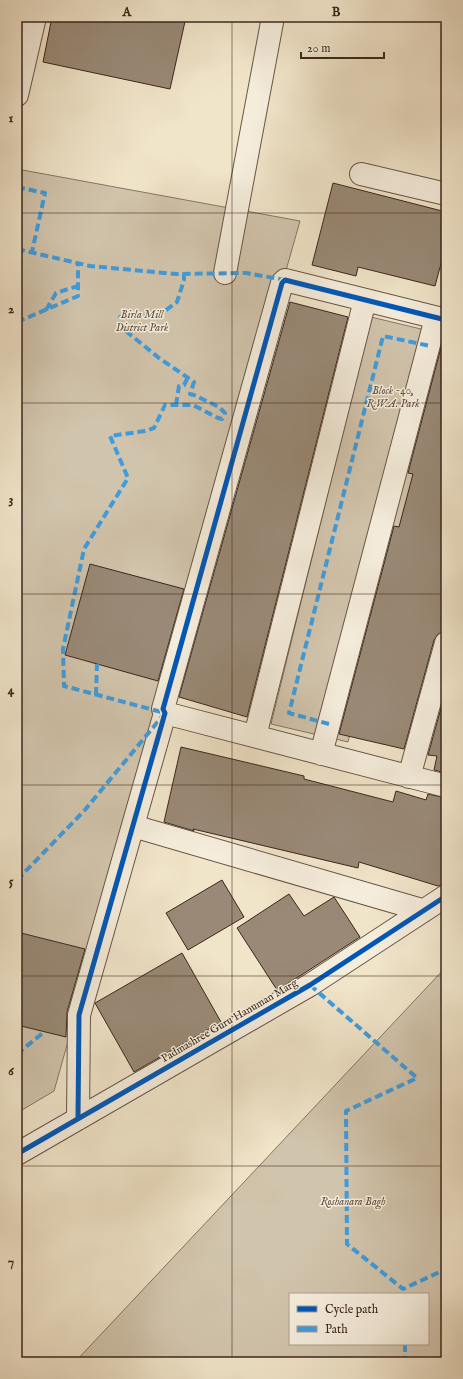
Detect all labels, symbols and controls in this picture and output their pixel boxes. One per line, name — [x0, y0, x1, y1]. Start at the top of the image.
text: A — [122, 4, 133, 21]
text: B — [332, 4, 341, 21]
scale bar — [301, 34, 384, 60]
text: 20 m — [307, 41, 330, 56]
text: 1 — [9, 110, 14, 127]
text: 2 — [8, 301, 14, 318]
park label: Birla Mill District Park — [116, 308, 169, 335]
park label: Block -40, R.W.A. Park — [366, 384, 420, 411]
text: 3 — [9, 491, 14, 508]
text: 4 — [8, 682, 15, 699]
text: 5 — [9, 873, 14, 890]
street label: Padmashree Guru Hanuman Marg — [159, 975, 301, 1066]
text: 6 — [8, 1063, 14, 1080]
park label: Roshanara Bagh — [320, 1195, 386, 1210]
text: 7 — [8, 1254, 14, 1271]
legend — [289, 1293, 429, 1345]
text: Cycle path — [325, 1302, 379, 1318]
text: Path — [325, 1322, 348, 1337]

